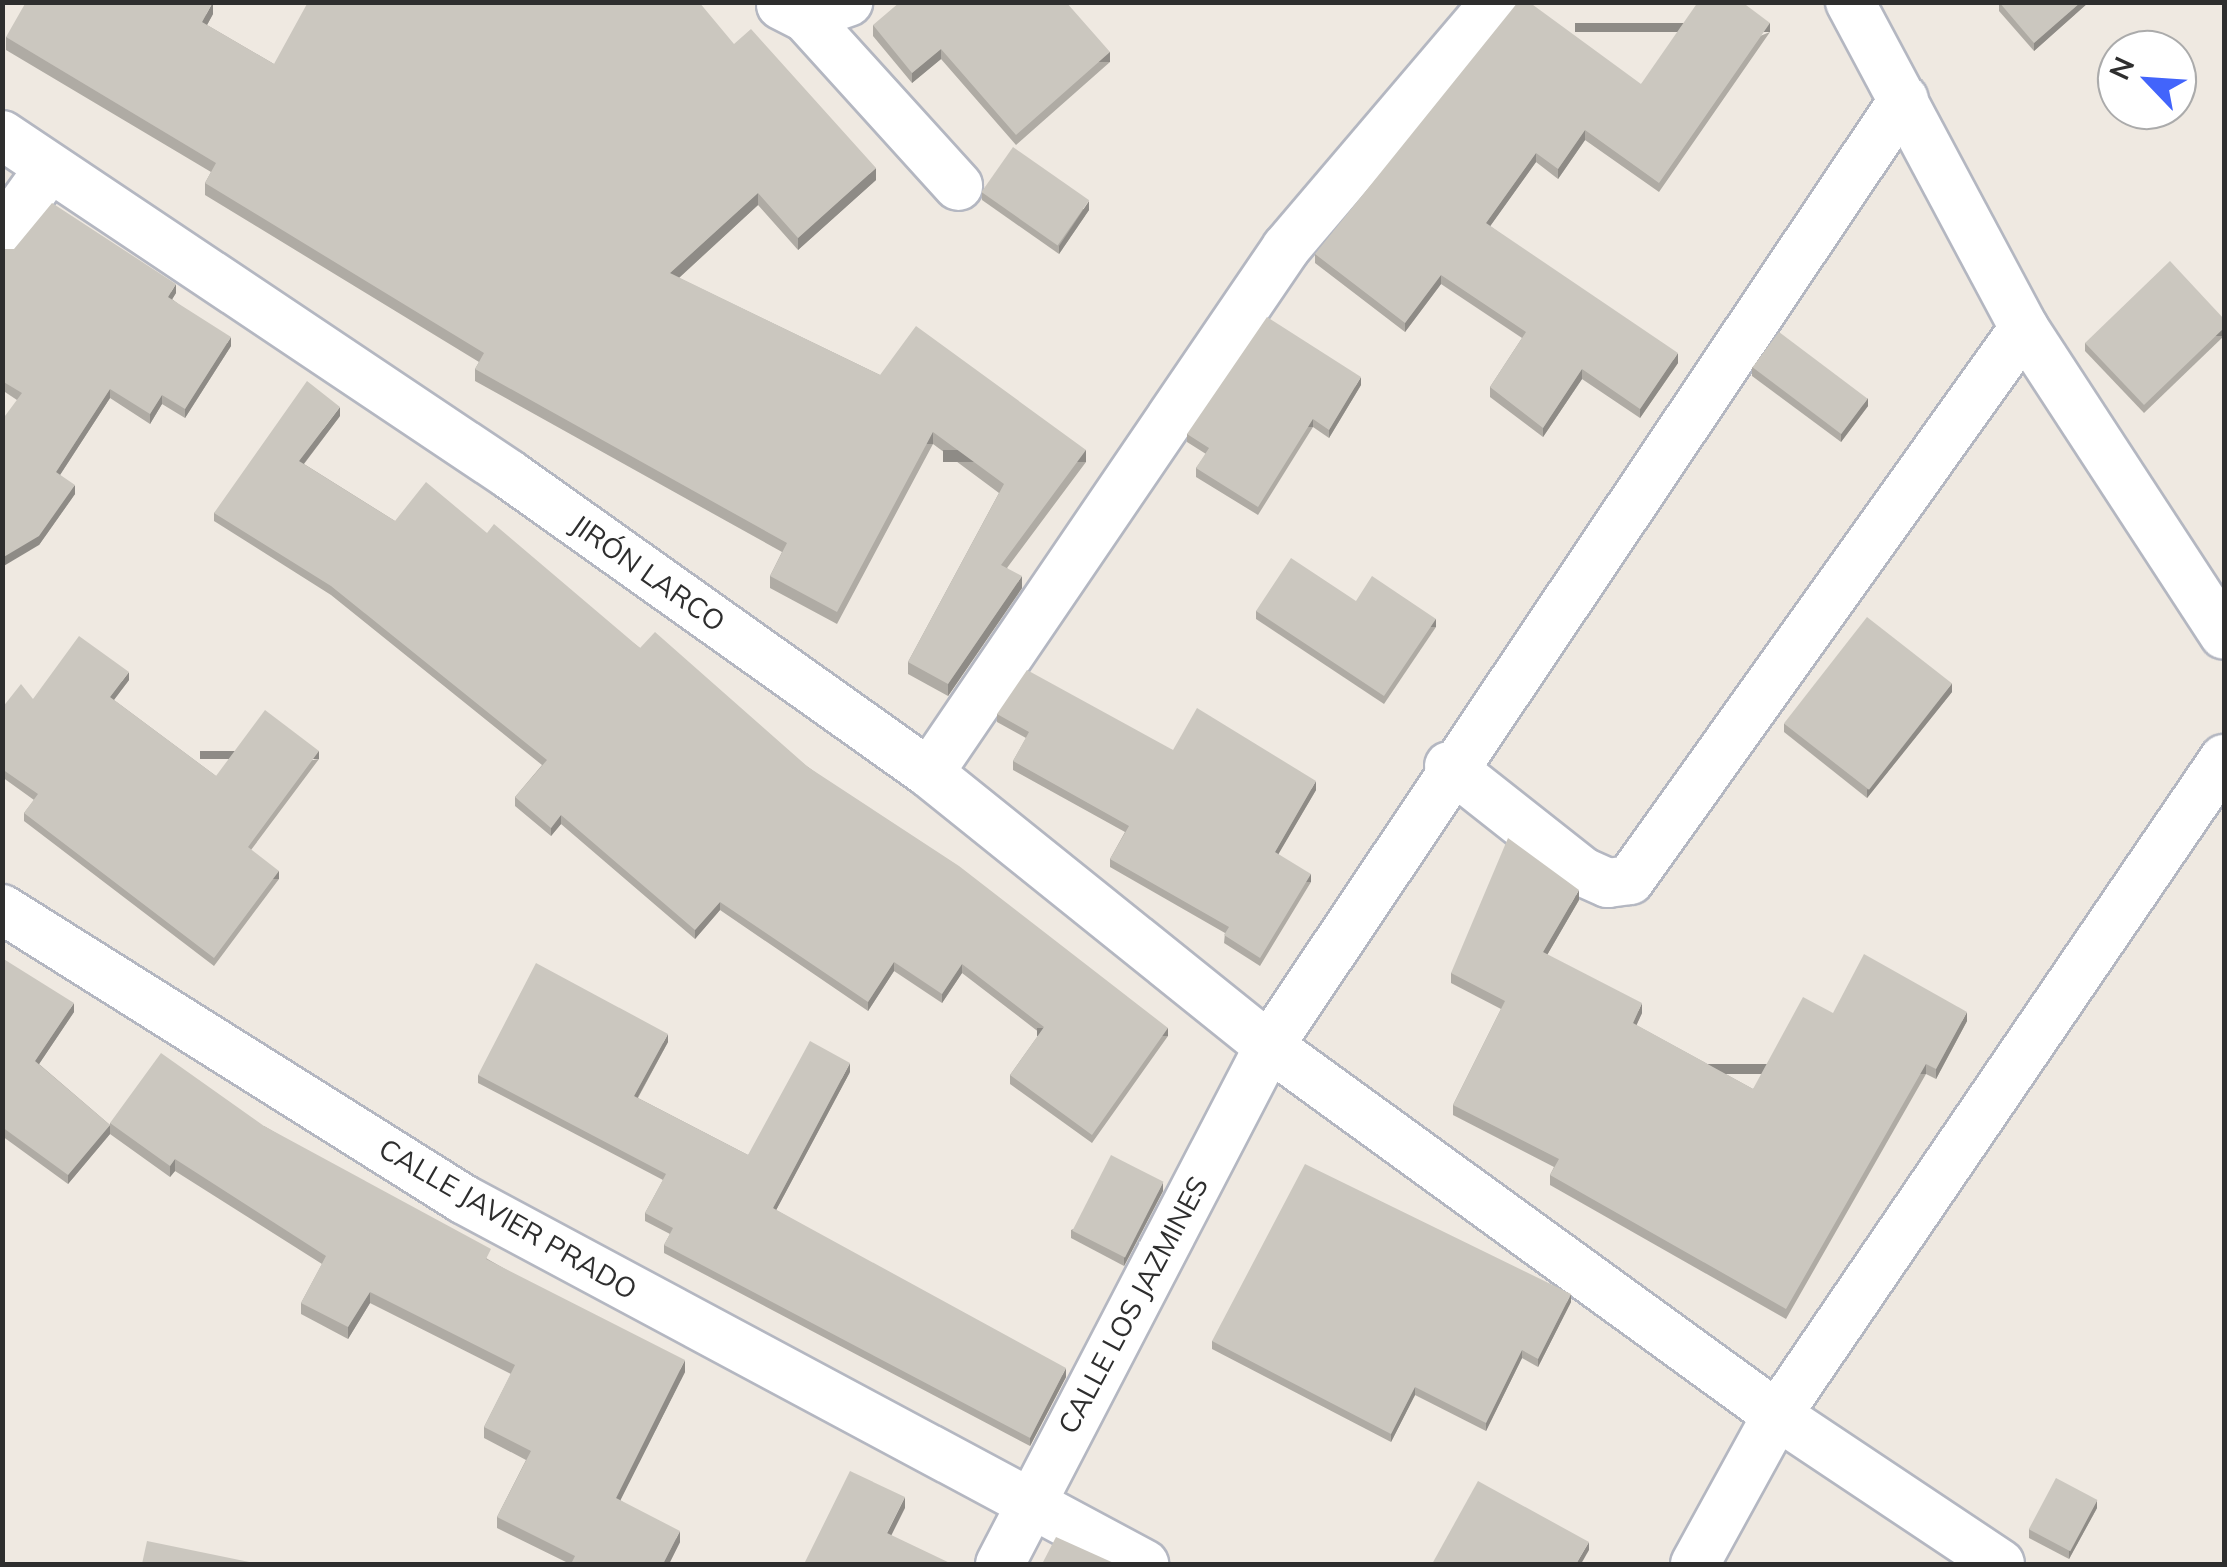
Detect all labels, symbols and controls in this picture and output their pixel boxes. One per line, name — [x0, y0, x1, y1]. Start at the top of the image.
north arrow — [2097, 30, 2197, 130]
text: N — [2101, 51, 2141, 85]
street label: JIRÓN LARCO — [565, 508, 731, 638]
street label: CALLE JAVIER PRADO — [373, 1131, 643, 1307]
street label: CALLE LOS JAZMINES — [1051, 1171, 1215, 1439]

